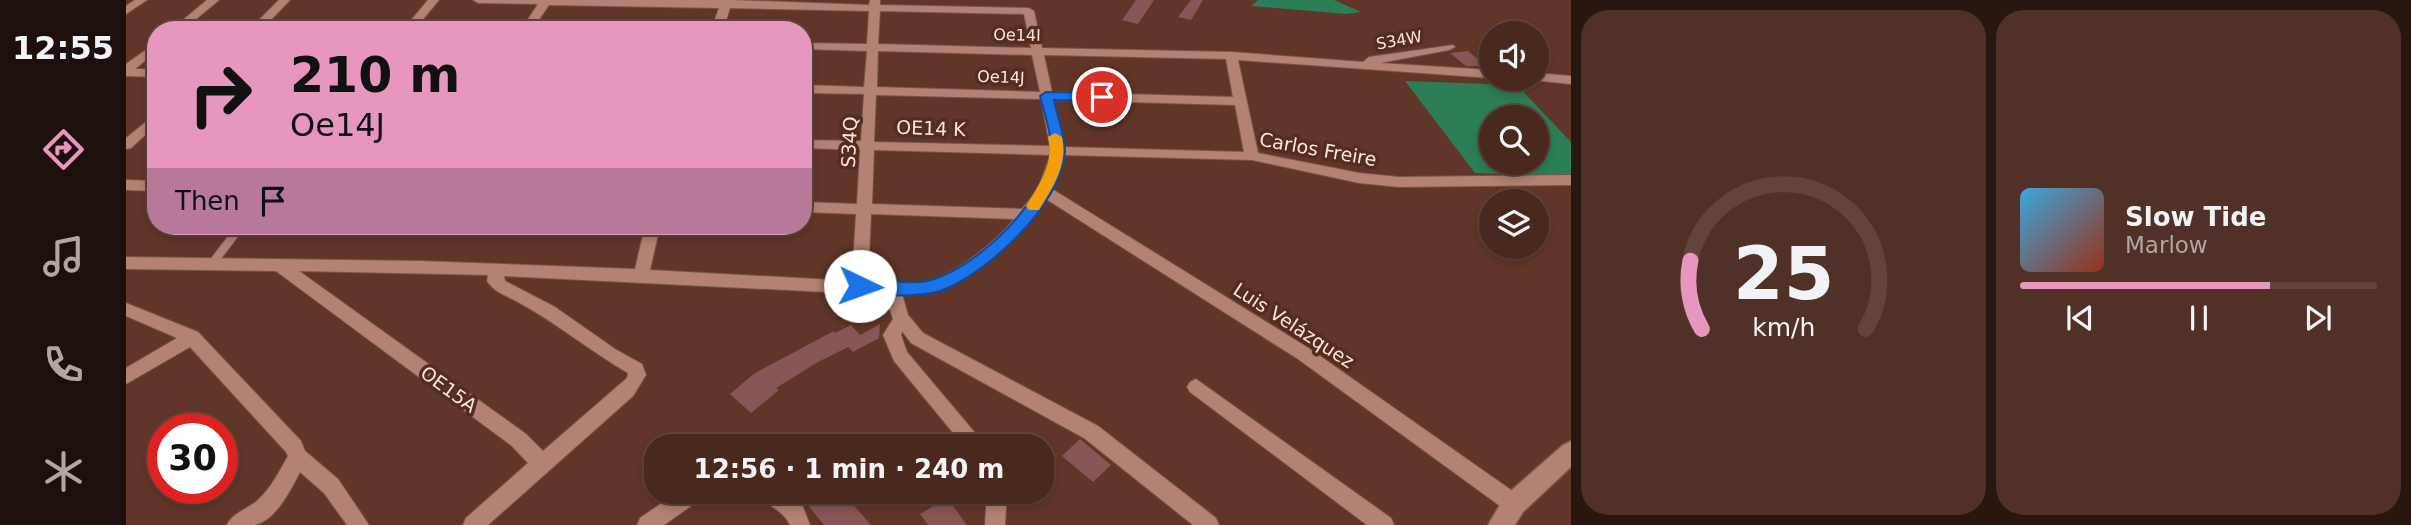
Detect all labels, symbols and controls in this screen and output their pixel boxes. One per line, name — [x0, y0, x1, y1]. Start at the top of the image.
map controls — [1479, 21, 1549, 259]
button: sound — [1479, 21, 1549, 91]
street label: Oe14I — [993, 25, 1041, 45]
street label: S34W — [1375, 27, 1424, 53]
text: 12:55 — [12, 29, 114, 67]
text: 210 m — [290, 47, 460, 104]
icon: right — [175, 49, 266, 140]
street label: Oe14J — [977, 67, 1025, 87]
pin — [1072, 67, 1132, 127]
icon: arrive — [1083, 78, 1121, 116]
button: search — [1479, 105, 1549, 175]
text: Oe14J — [290, 106, 385, 144]
street label: S34Q — [837, 116, 861, 168]
street label: OE14 K — [896, 116, 967, 140]
icon: directions — [39, 125, 88, 174]
street label: Carlos Freire — [1258, 128, 1378, 170]
icon: arrive — [254, 182, 292, 220]
text: Then — [175, 186, 240, 216]
button: layers — [1479, 189, 1549, 259]
text: Slow Tide — [2125, 202, 2266, 232]
text: 25 — [1733, 231, 1834, 316]
icon: music — [39, 232, 88, 281]
text: Marlow — [2125, 232, 2208, 258]
position arrow — [823, 249, 897, 323]
street label: Luis Velázquez — [1230, 278, 1358, 372]
icon: previous — [2061, 299, 2099, 337]
icon: pause — [2180, 299, 2218, 337]
icon: next — [2299, 299, 2337, 337]
text: km/h — [1752, 312, 1815, 341]
icon: phone — [39, 340, 88, 389]
street label: OE15A — [417, 361, 481, 417]
speed limit sign: 30 — [147, 413, 238, 504]
icon: climate — [39, 447, 88, 496]
text: 12:56 · 1 min · 240 m — [694, 454, 1004, 484]

